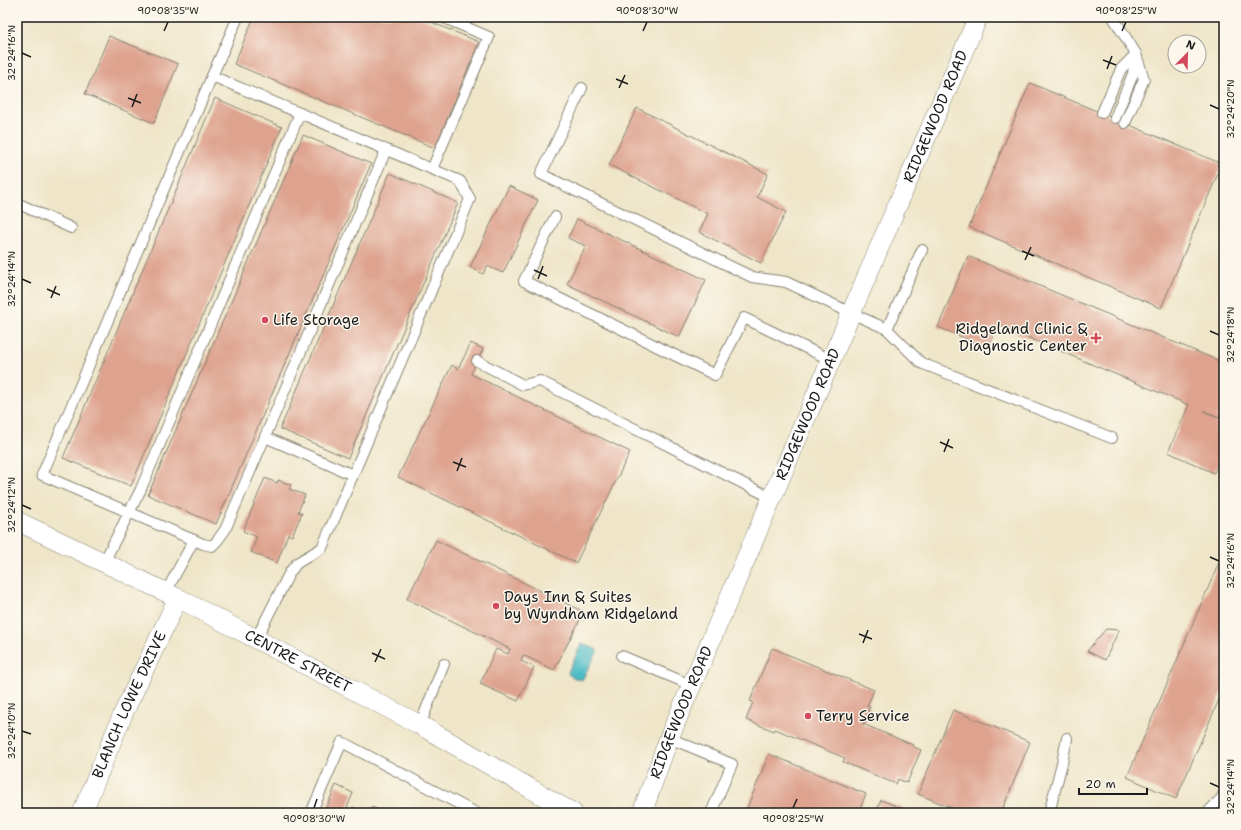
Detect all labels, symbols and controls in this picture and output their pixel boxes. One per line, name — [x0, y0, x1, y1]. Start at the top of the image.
text: 90°08'35"W — [137, 4, 199, 17]
text: 90°08'30"W — [616, 4, 679, 17]
text: 90°08'25"W — [1095, 4, 1157, 17]
text: 32°24'16"N — [5, 25, 18, 81]
north arrow — [1167, 34, 1207, 74]
text: N — [1184, 37, 1198, 54]
street label: RIDGEWOOD ROAD — [898, 47, 973, 185]
text: 32°24'20"N — [1224, 79, 1237, 139]
text: 32°24'14"N — [5, 251, 18, 307]
text: 32°24'18"N — [1224, 307, 1237, 363]
place label: Life Storage — [273, 310, 359, 330]
marker: Life Storage — [260, 315, 270, 325]
place label: Ridgeland Clinic & Diagnostic Center — [956, 319, 1088, 356]
marker: Ridgeland Clinic & Diagnostic Center — [1090, 332, 1102, 344]
street label: RIDGEWOOD ROAD — [771, 345, 845, 483]
text: 32°24'12"N — [5, 477, 18, 533]
text: 32°24'16"N — [1224, 533, 1237, 589]
place label: Days Inn & Suites by Wyndham Ridgeland — [504, 587, 678, 624]
marker: Days Inn & Suites by Wyndham Ridgeland — [491, 601, 501, 611]
street label: CENTRE STREET — [241, 625, 355, 697]
street label: BLANCH LOWE DRIVE — [87, 628, 171, 782]
street label: RIDGEWOOD ROAD — [645, 643, 717, 781]
text: 32°24'10"N — [5, 703, 18, 759]
place label: Terry Service — [816, 706, 910, 726]
marker: Terry Service — [803, 711, 813, 721]
text: 32°24'14"N — [1224, 759, 1237, 815]
scale bar — [1079, 770, 1147, 796]
text: 20 m — [1085, 776, 1116, 792]
text: 90°08'30"W — [283, 812, 346, 825]
text: 90°08'25"W — [762, 812, 824, 825]

